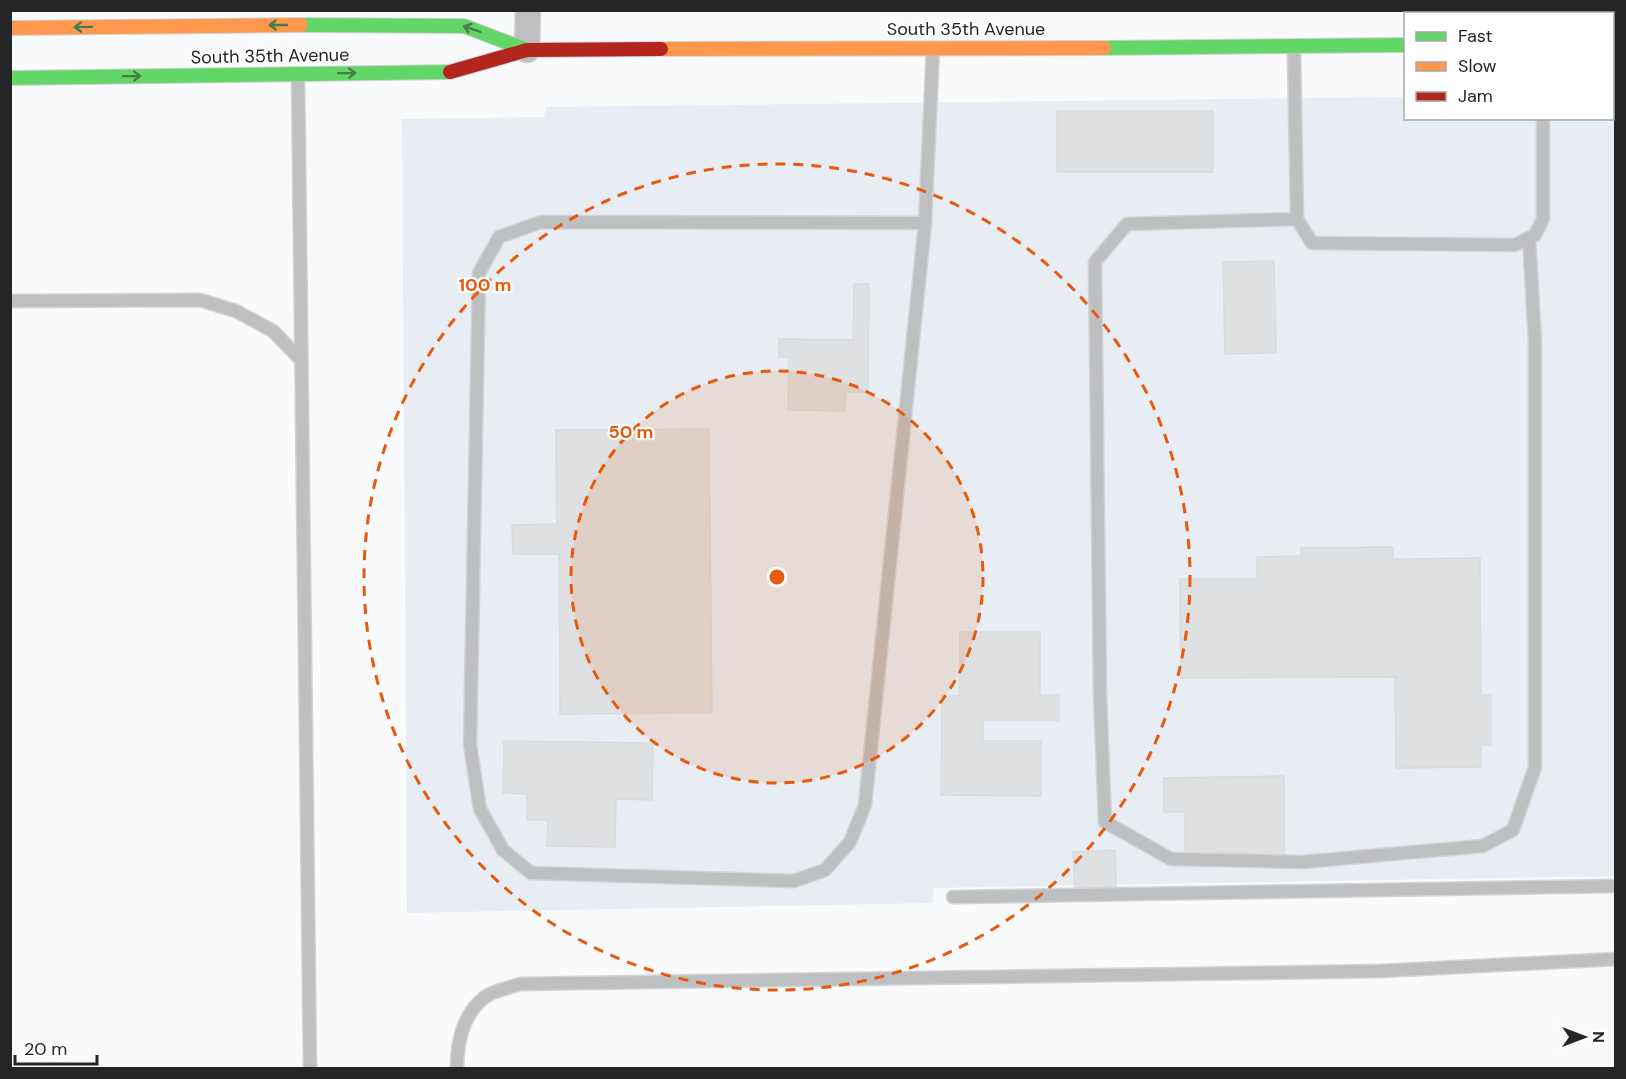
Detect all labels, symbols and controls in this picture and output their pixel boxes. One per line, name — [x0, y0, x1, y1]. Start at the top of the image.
legend — [1404, 12, 1614, 120]
street label: South 35th Avenue — [887, 17, 1045, 41]
one-way arrow — [268, 19, 288, 31]
one-way arrow — [73, 21, 93, 33]
one-way arrow — [463, 23, 482, 34]
text: Fast — [1458, 24, 1493, 48]
street label: South 35th Avenue — [190, 43, 350, 69]
text: Slow — [1458, 54, 1497, 78]
one-way arrow — [336, 67, 356, 79]
one-way arrow — [121, 70, 141, 81]
text: Jam — [1458, 84, 1493, 108]
text: 100 m — [458, 273, 512, 297]
text: 50 m — [608, 420, 654, 444]
centre of rings — [767, 567, 787, 587]
north arrow — [1554, 1007, 1614, 1067]
scale bar — [15, 1028, 98, 1066]
text: N — [1588, 1031, 1609, 1043]
text: 20 m — [24, 1037, 67, 1061]

